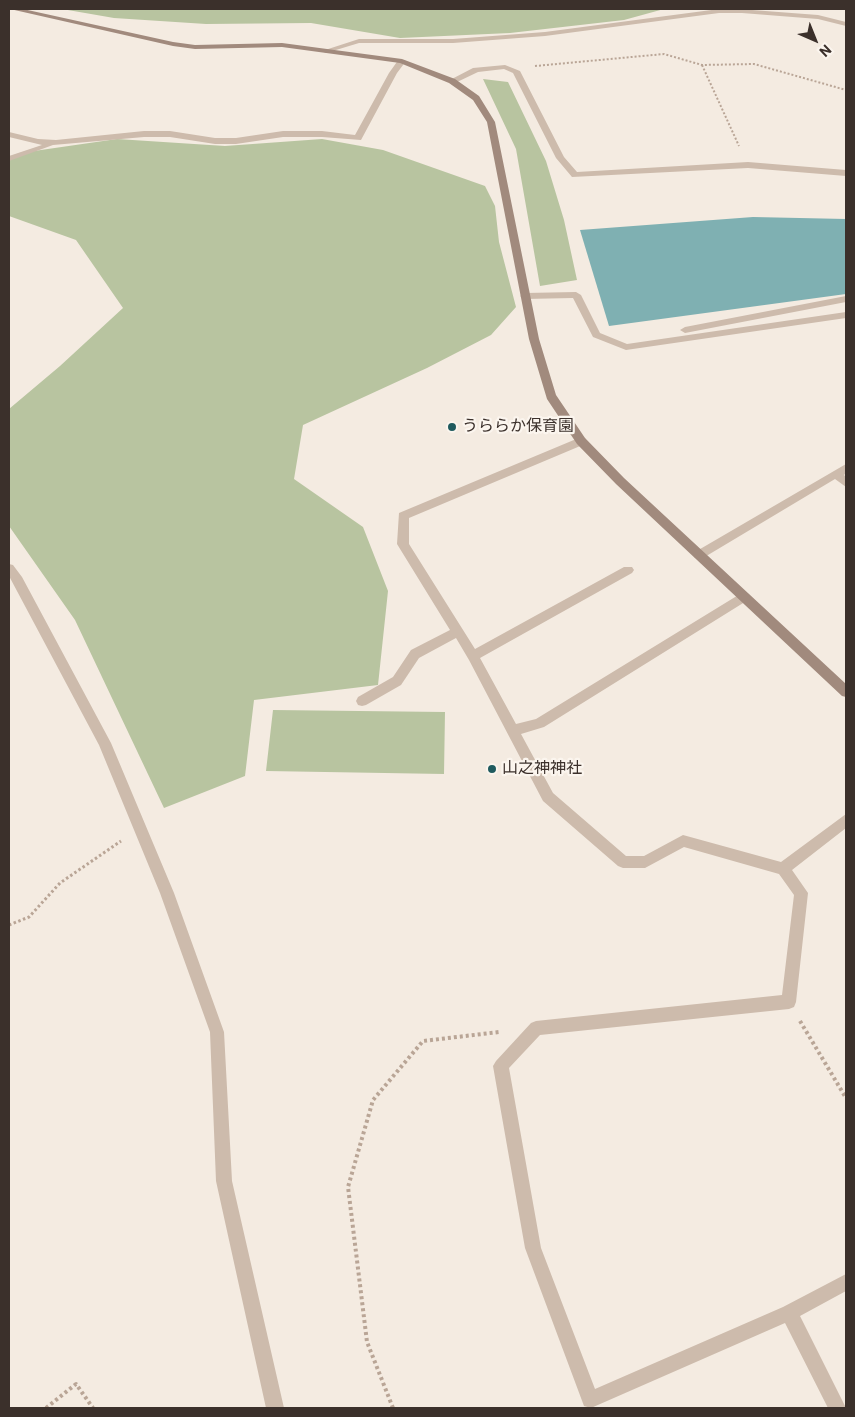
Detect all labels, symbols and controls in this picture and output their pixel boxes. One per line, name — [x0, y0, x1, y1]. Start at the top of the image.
north arrow — [790, 15, 840, 65]
text: N — [816, 42, 835, 60]
place label: うららか保育園 — [462, 417, 574, 437]
marker: うららか保育園 — [446, 421, 458, 433]
place label: 山之神神社 — [502, 759, 582, 779]
marker: 山之神神社 — [486, 763, 498, 775]

